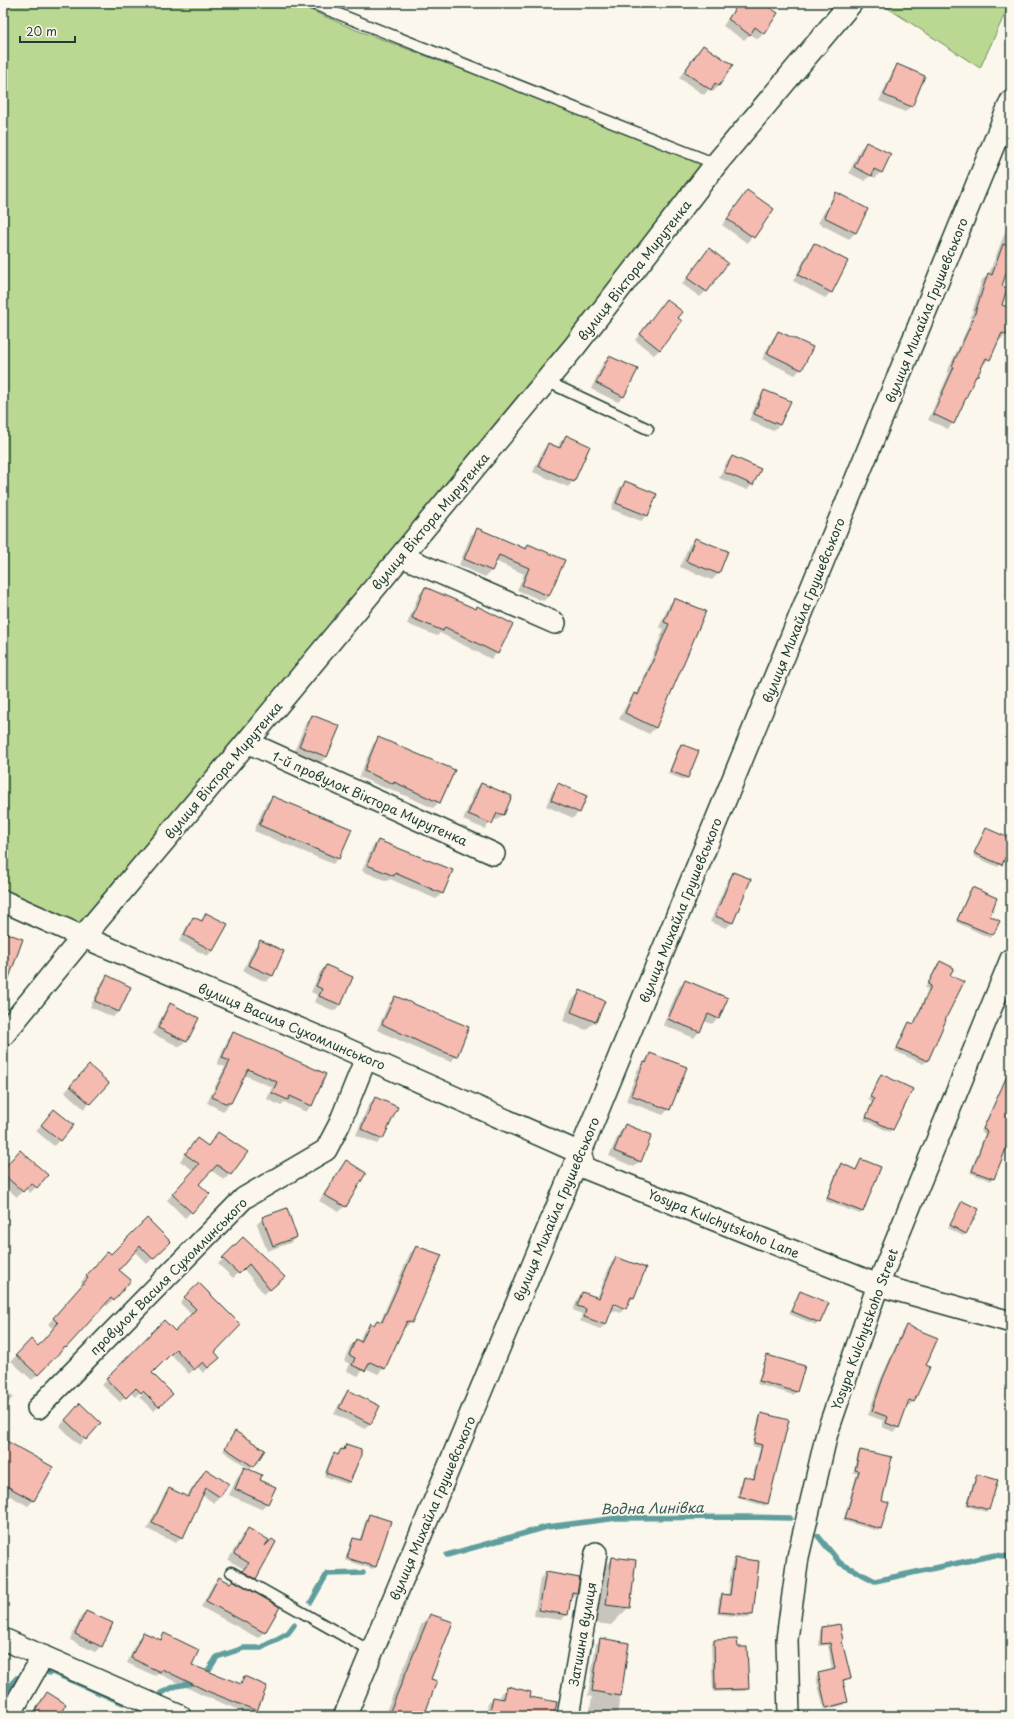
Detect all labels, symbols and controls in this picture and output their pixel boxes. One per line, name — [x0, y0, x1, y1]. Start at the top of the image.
scale bar — [20, 18, 75, 44]
text: 20 m — [26, 22, 57, 40]
street label: вулиця Віктора Мирутенка — [573, 195, 696, 345]
street label: вулиця Михайла Грушевського — [880, 214, 972, 406]
street label: вулиця Віктора Мирутенка — [367, 447, 494, 594]
street label: вулиця Михайла Грушевського — [757, 514, 849, 706]
street label: вулиця Віктора Мирутенка — [160, 696, 287, 843]
street label: 1-й провулок Віктора Мирутенка — [269, 746, 472, 850]
street label: вулиця Михайла Грушевського — [634, 814, 726, 1006]
street label: вулиця Василя Сухомлинського — [195, 978, 389, 1074]
street label: вулиця Михайла Грушевського — [508, 1114, 604, 1304]
street label: Yosypa Kulchytskoho Lane — [645, 1184, 803, 1262]
street label: провулок Василя Сухомлинського — [85, 1193, 251, 1359]
street label: Yosypa Kulchytskoho Street — [826, 1246, 902, 1412]
street label: вулиця Михайла Грушевського — [384, 1413, 480, 1603]
water label: Водна Линівка — [600, 1497, 705, 1519]
street label: Затишна вулиця — [564, 1581, 600, 1687]

